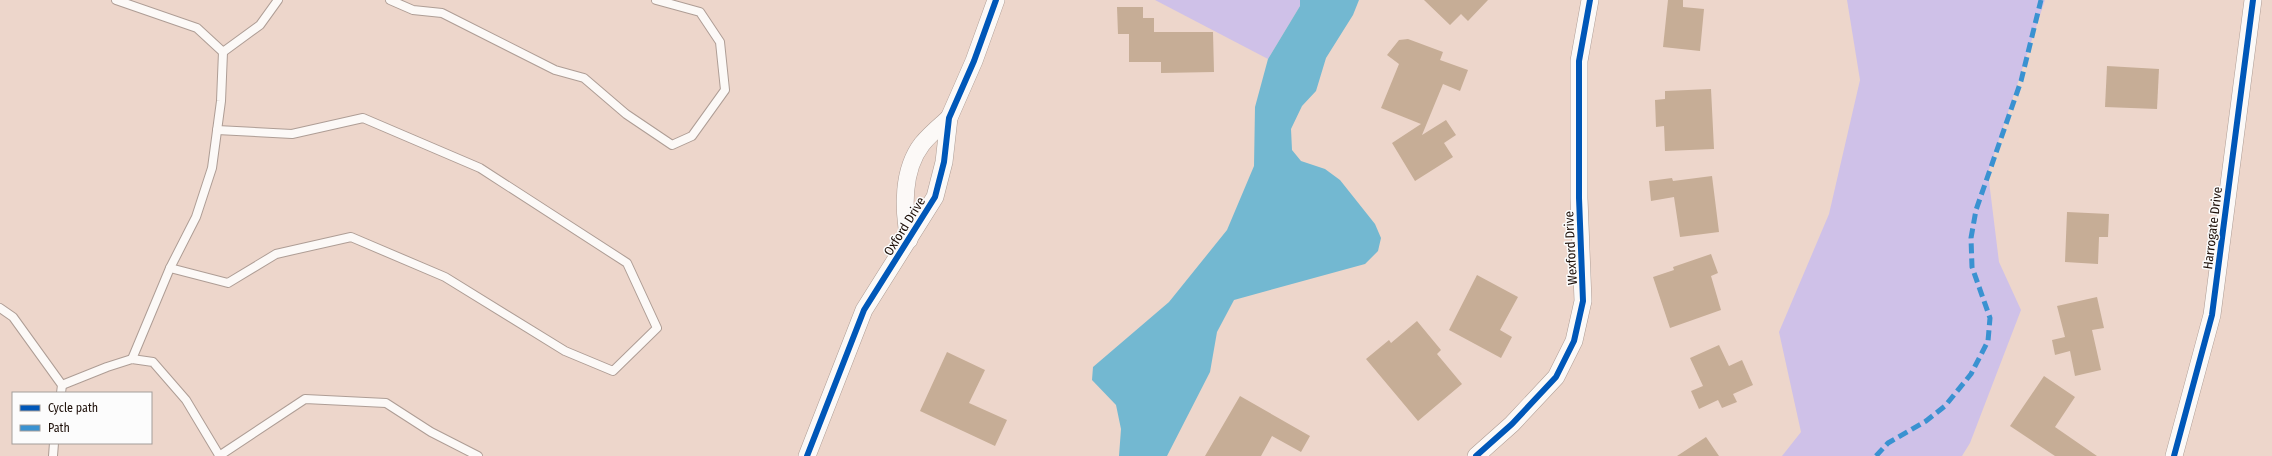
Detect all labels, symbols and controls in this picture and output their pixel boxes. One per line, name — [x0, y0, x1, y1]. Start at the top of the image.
street label: Harrogate Drive — [2200, 186, 2225, 270]
street label: Oxford Drive — [881, 194, 928, 258]
street label: Wexford Drive — [1561, 211, 1580, 285]
legend — [12, 392, 152, 444]
text: Cycle path — [48, 401, 98, 415]
text: Path — [48, 421, 70, 435]

